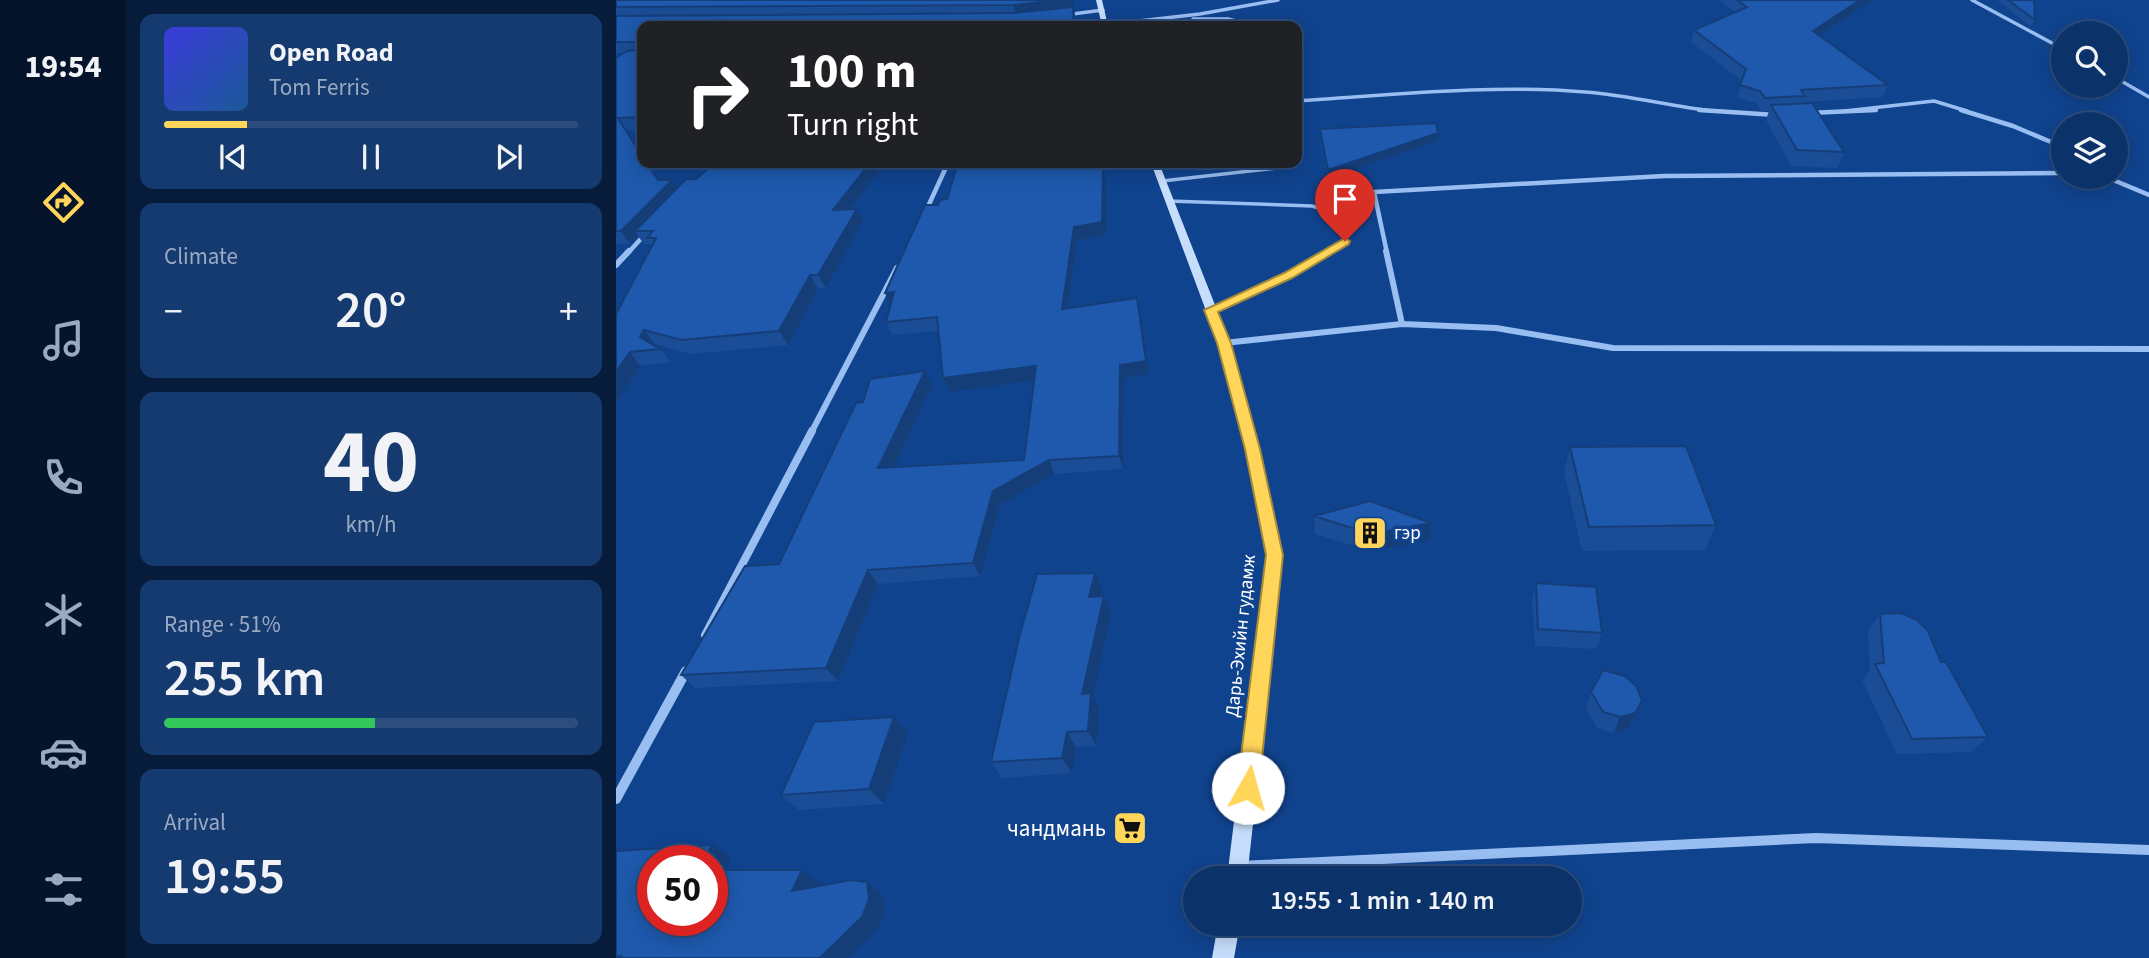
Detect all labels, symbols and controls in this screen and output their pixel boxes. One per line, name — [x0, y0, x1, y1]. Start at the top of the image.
map controls — [2051, 21, 2128, 189]
button: search — [2051, 21, 2128, 98]
text: Open Road — [269, 34, 394, 71]
text: 100 m — [787, 37, 916, 107]
text: 19:54 — [24, 44, 102, 90]
icon: right — [672, 49, 763, 140]
text: Tom Ferris — [269, 71, 370, 104]
text: Turn right — [787, 102, 918, 148]
button: layers — [2051, 112, 2128, 189]
icon: previous — [214, 138, 252, 176]
icon: pause — [352, 138, 390, 176]
icon: next — [490, 138, 528, 176]
pin — [1315, 169, 1375, 241]
icon: directions — [39, 178, 88, 227]
icon: arrive — [1326, 180, 1364, 218]
text: Climate — [164, 240, 238, 273]
text: 20° — [335, 274, 407, 348]
text: − — [164, 285, 183, 339]
text: + — [559, 285, 578, 339]
icon: music — [39, 316, 88, 365]
text: 40 — [323, 398, 419, 527]
icon: phone — [39, 453, 88, 502]
text: km/h — [345, 508, 397, 541]
building icon: гэр — [1351, 514, 1389, 552]
place label: гэр — [1394, 520, 1421, 547]
street label: Дарь-Эхийн гудамж — [1219, 553, 1263, 719]
icon: climate — [39, 590, 88, 639]
text: Range · 51% — [164, 608, 281, 641]
text: 255 km — [164, 642, 325, 716]
icon: car — [39, 728, 88, 777]
position arrow — [1211, 751, 1285, 825]
text: Arrival — [164, 806, 226, 839]
supermarket icon: чандмань — [1111, 809, 1149, 847]
place label: чандмань — [1007, 812, 1106, 845]
text: 19:55 — [164, 840, 285, 914]
speed limit sign: 50 — [637, 845, 728, 936]
icon: filters — [39, 865, 88, 914]
text: 19:55 · 1 min · 140 m — [1270, 882, 1495, 919]

